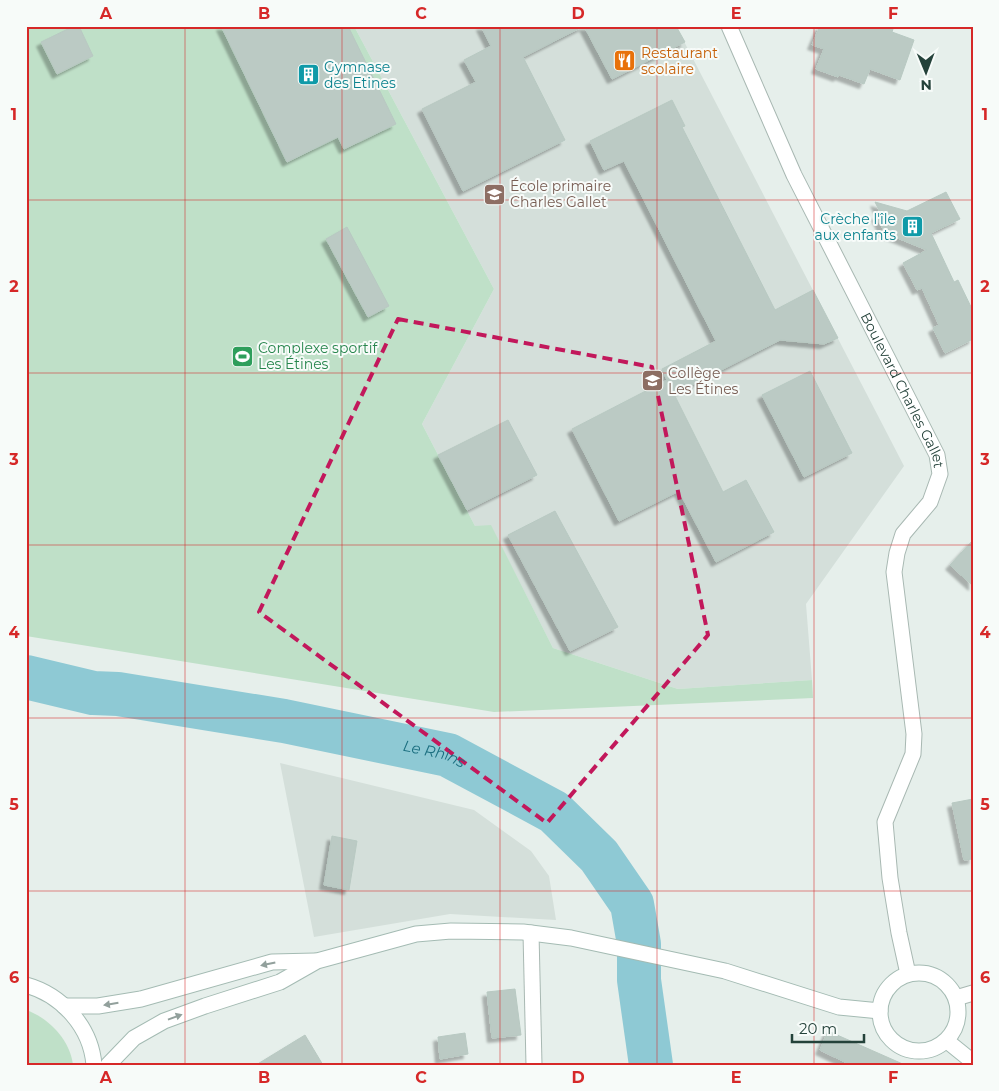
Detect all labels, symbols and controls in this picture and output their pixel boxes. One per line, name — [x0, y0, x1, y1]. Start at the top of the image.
text: A — [99, 4, 113, 23]
text: B — [258, 4, 270, 23]
text: C — [415, 4, 427, 23]
text: D — [571, 4, 585, 23]
text: E — [731, 4, 741, 23]
text: F — [888, 4, 898, 23]
place label: Restaurant scolaire — [641, 44, 718, 78]
north arrow — [902, 48, 952, 98]
restaurant icon: Restaurant scolaire — [613, 49, 637, 73]
place label: Gymnase des Etines — [324, 58, 396, 92]
building icon: Gymnase des Etines — [296, 63, 320, 87]
text: N — [920, 76, 932, 94]
text: 1 — [11, 105, 17, 124]
text: 1 — [982, 105, 988, 124]
place label: École primaire Charles Gallet — [510, 177, 611, 211]
school or university icon: École primaire Charles Gallet — [482, 182, 506, 206]
place label: Crèche l'île aux enfants — [814, 210, 896, 244]
building icon: Crèche l'île aux enfants — [900, 215, 924, 239]
text: 2 — [9, 277, 19, 296]
text: 2 — [980, 277, 990, 296]
street label: Boulevard Charles Gallet — [857, 309, 948, 470]
place label: Complexe sportif Les Étines — [258, 339, 378, 373]
sports icon: Complexe sportif Les Étines — [230, 344, 254, 368]
place label: Collège Les Étines — [668, 364, 739, 398]
school or university icon: Collège Les Étines — [640, 369, 664, 393]
text: 3 — [8, 450, 19, 469]
text: 3 — [979, 450, 990, 469]
text: 4 — [8, 623, 20, 642]
text: 4 — [979, 623, 991, 642]
water label: Le Rhins — [401, 736, 470, 772]
text: 5 — [9, 795, 19, 814]
text: 5 — [980, 795, 990, 814]
one-way arrow — [261, 960, 276, 968]
text: 6 — [9, 968, 19, 987]
text: 6 — [980, 968, 990, 987]
one-way arrow — [103, 1001, 119, 1009]
scale bar — [792, 1011, 864, 1043]
one-way arrow — [168, 1013, 183, 1020]
text: 20 m — [799, 1019, 837, 1038]
text: A — [99, 1068, 113, 1087]
text: B — [258, 1068, 270, 1087]
text: C — [415, 1068, 427, 1087]
text: D — [571, 1068, 585, 1087]
text: E — [731, 1068, 741, 1087]
text: F — [888, 1068, 898, 1087]

